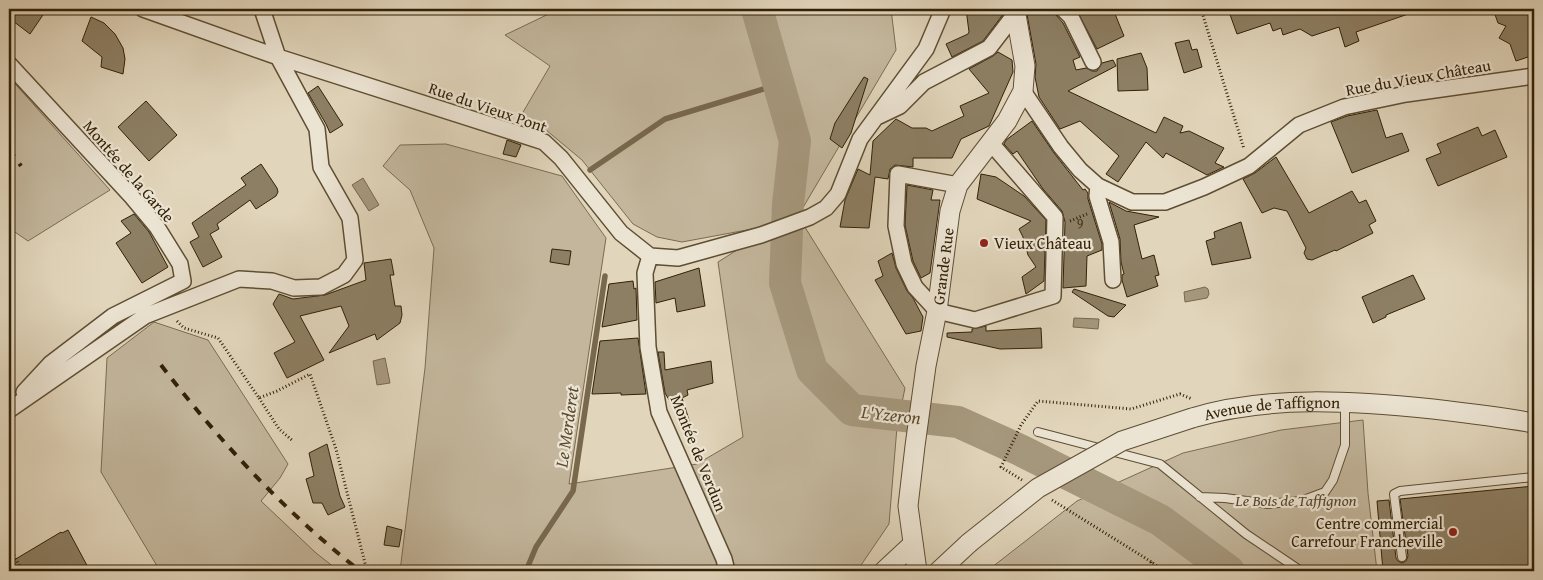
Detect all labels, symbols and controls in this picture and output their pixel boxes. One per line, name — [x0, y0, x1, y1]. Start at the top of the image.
street label: Rue du Vieux Château — [1344, 52, 1493, 102]
street label: Rue du Vieux Pont — [426, 75, 551, 139]
street label: Montée de la Garde — [78, 114, 180, 228]
house number: 9 — [1077, 213, 1084, 233]
street label: Grande Rue — [926, 226, 960, 306]
place label: Vieux Château — [994, 231, 1092, 255]
marker: Vieux Château — [978, 237, 990, 249]
water label: Le Merderet — [547, 384, 586, 470]
street label: Avenue de Taffignon — [1201, 390, 1340, 426]
street label: Montée de Verdun — [665, 391, 733, 515]
water label: L'Yzeron — [859, 398, 922, 431]
park label: Le Bois de Taffignon — [1234, 488, 1357, 512]
place label: Centre commercial Carrefour Francheville — [1291, 511, 1444, 553]
marker: Centre commercial Carrefour Francheville — [1447, 526, 1459, 538]

